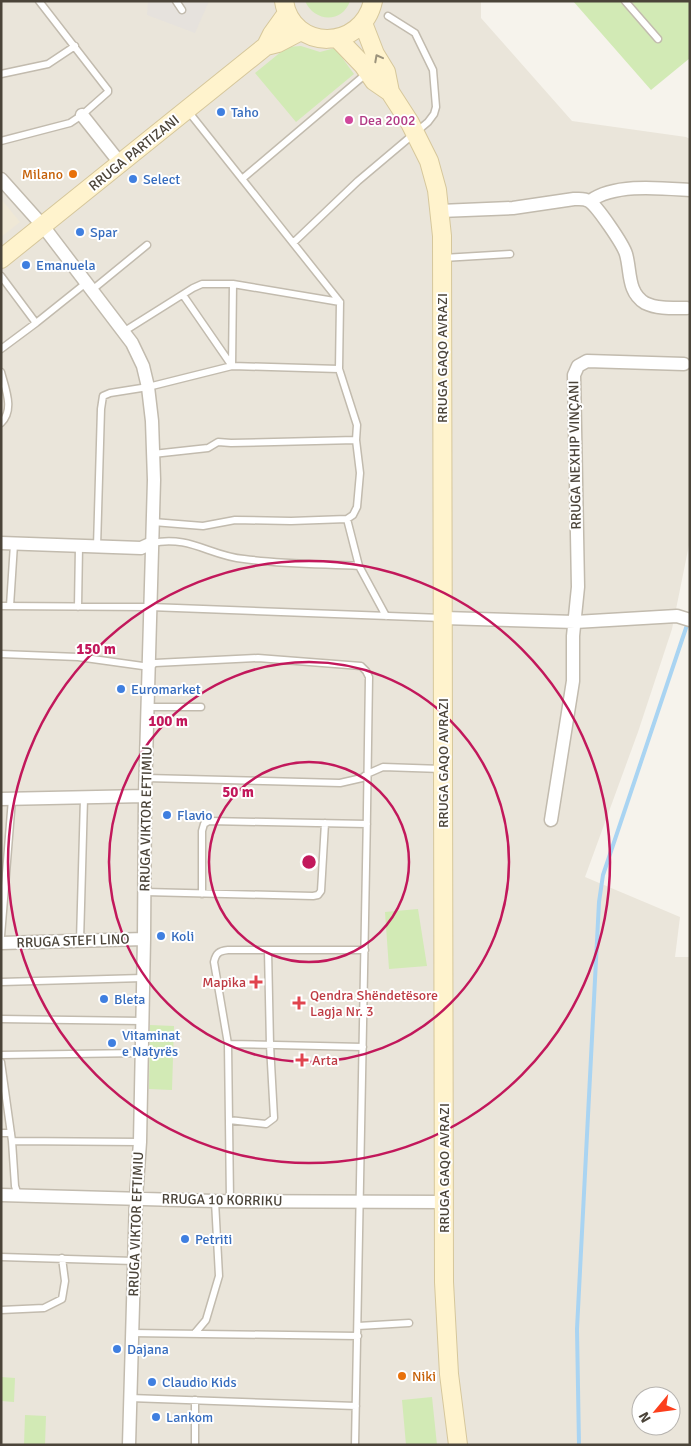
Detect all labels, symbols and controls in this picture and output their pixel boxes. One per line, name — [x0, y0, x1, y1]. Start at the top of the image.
one-way arrow — [374, 54, 384, 63]
place label: Taho — [231, 104, 259, 121]
marker: Taho — [215, 106, 227, 118]
street label: RRUGA PARTIZANI — [85, 111, 183, 195]
place label: Dea 2002 — [359, 112, 416, 129]
marker: Dea 2002 — [343, 114, 355, 126]
place label: Milano — [22, 166, 63, 183]
marker: Milano — [67, 168, 79, 180]
place label: Select — [143, 171, 180, 188]
marker: Select — [127, 173, 139, 185]
place label: Spar — [90, 224, 118, 241]
marker: Spar — [74, 226, 86, 238]
place label: Emanuela — [36, 257, 96, 274]
marker: Emanuela — [20, 259, 32, 271]
street label: RRUGA GAQO AVRAZI — [434, 293, 451, 423]
street label: RRUGA NEXHIP VINÇANI — [565, 380, 585, 530]
text: 150 m — [76, 640, 116, 658]
place label: Euromarket — [131, 681, 201, 698]
marker: Euromarket — [115, 683, 127, 695]
street label: RRUGA GAQO AVRAZI — [435, 698, 452, 828]
text: 100 m — [148, 712, 188, 730]
street label: RRUGA VIKTOR EFTIMIU — [136, 746, 156, 892]
text: 50 m — [222, 783, 254, 801]
place label: Flavio — [177, 807, 213, 824]
marker: Flavio — [161, 809, 173, 821]
centre of rings — [300, 853, 318, 871]
place label: Koli — [171, 928, 194, 945]
marker: Koli — [155, 930, 167, 942]
street label: RRUGA STEFI LINO — [16, 931, 130, 951]
place label: Mapika — [202, 974, 246, 991]
marker: Mapika — [250, 976, 262, 988]
place label: Qendra Shëndetësore Lagja Nr. 3 — [310, 987, 438, 1020]
place label: Bleta — [114, 991, 145, 1008]
marker: Bleta — [98, 993, 110, 1005]
marker: Qendra Shëndetësore Lagja Nr. 3 — [292, 996, 306, 1010]
place label: Vitaminat e Natyrës — [122, 1027, 180, 1060]
marker: Vitaminat e Natyrës — [106, 1037, 118, 1049]
place label: Arta — [312, 1052, 338, 1069]
marker: Arta — [296, 1054, 308, 1066]
street label: RRUGA GAQO AVRAZI — [436, 1103, 453, 1233]
street label: RRUGA VIKTOR EFTIMIU — [125, 1151, 147, 1297]
street label: RRUGA 10 KORRIKU — [162, 1190, 282, 1210]
place label: Petriti — [195, 1231, 232, 1248]
marker: Petriti — [179, 1233, 191, 1245]
place label: Dajana — [127, 1341, 169, 1358]
marker: Dajana — [111, 1343, 123, 1355]
place label: Niki — [412, 1368, 436, 1385]
marker: Niki — [396, 1370, 408, 1382]
place label: Claudio Kids — [162, 1374, 237, 1391]
marker: Claudio Kids — [146, 1376, 158, 1388]
north arrow — [631, 1386, 681, 1436]
place label: Lankom — [166, 1409, 213, 1426]
text: N — [635, 1409, 655, 1425]
marker: Lankom — [150, 1411, 162, 1423]

